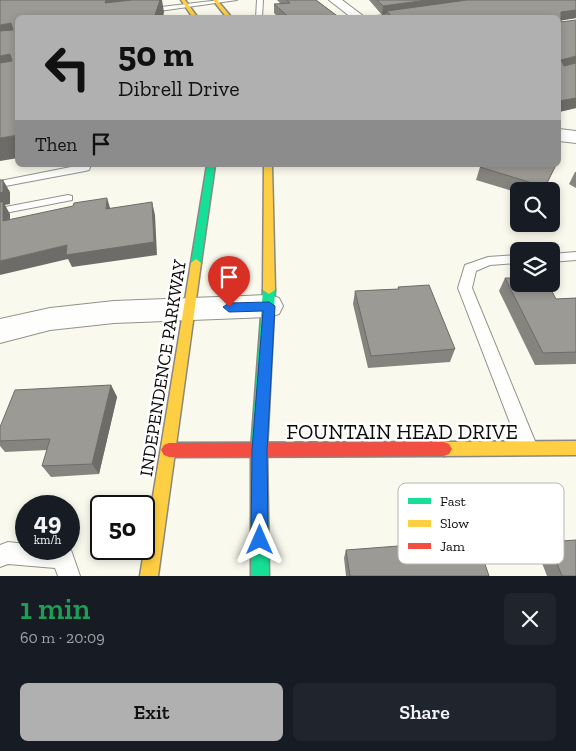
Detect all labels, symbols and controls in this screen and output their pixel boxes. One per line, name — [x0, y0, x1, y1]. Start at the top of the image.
text: 50 m — [118, 33, 194, 75]
icon: left — [35, 35, 100, 100]
text: Dibrell Drive — [118, 75, 240, 102]
icon: arrive — [87, 130, 115, 158]
text: Then — [35, 133, 77, 156]
map controls — [510, 182, 560, 292]
button: search — [510, 182, 560, 232]
button: layers — [510, 242, 560, 292]
pin — [208, 256, 250, 307]
street label: INDEPENDENCE PARKWAY — [135, 258, 191, 478]
icon: arrive — [215, 263, 243, 291]
street label: FOUNTAIN HEAD DRIVE — [286, 419, 518, 444]
legend — [398, 483, 564, 564]
text: Fast — [440, 493, 467, 510]
speed limit sign: 50 — [90, 495, 155, 560]
text: 49 — [34, 506, 61, 536]
position arrow — [233, 513, 285, 565]
text: Slow — [440, 515, 469, 532]
text: km/h — [34, 533, 61, 547]
text: Jam — [440, 538, 465, 555]
text: 1 min — [20, 591, 90, 627]
button: close — [504, 593, 556, 645]
text: 60 m · 20:09 — [20, 628, 105, 647]
button: Exit — [20, 683, 283, 741]
button: Share — [293, 683, 556, 741]

